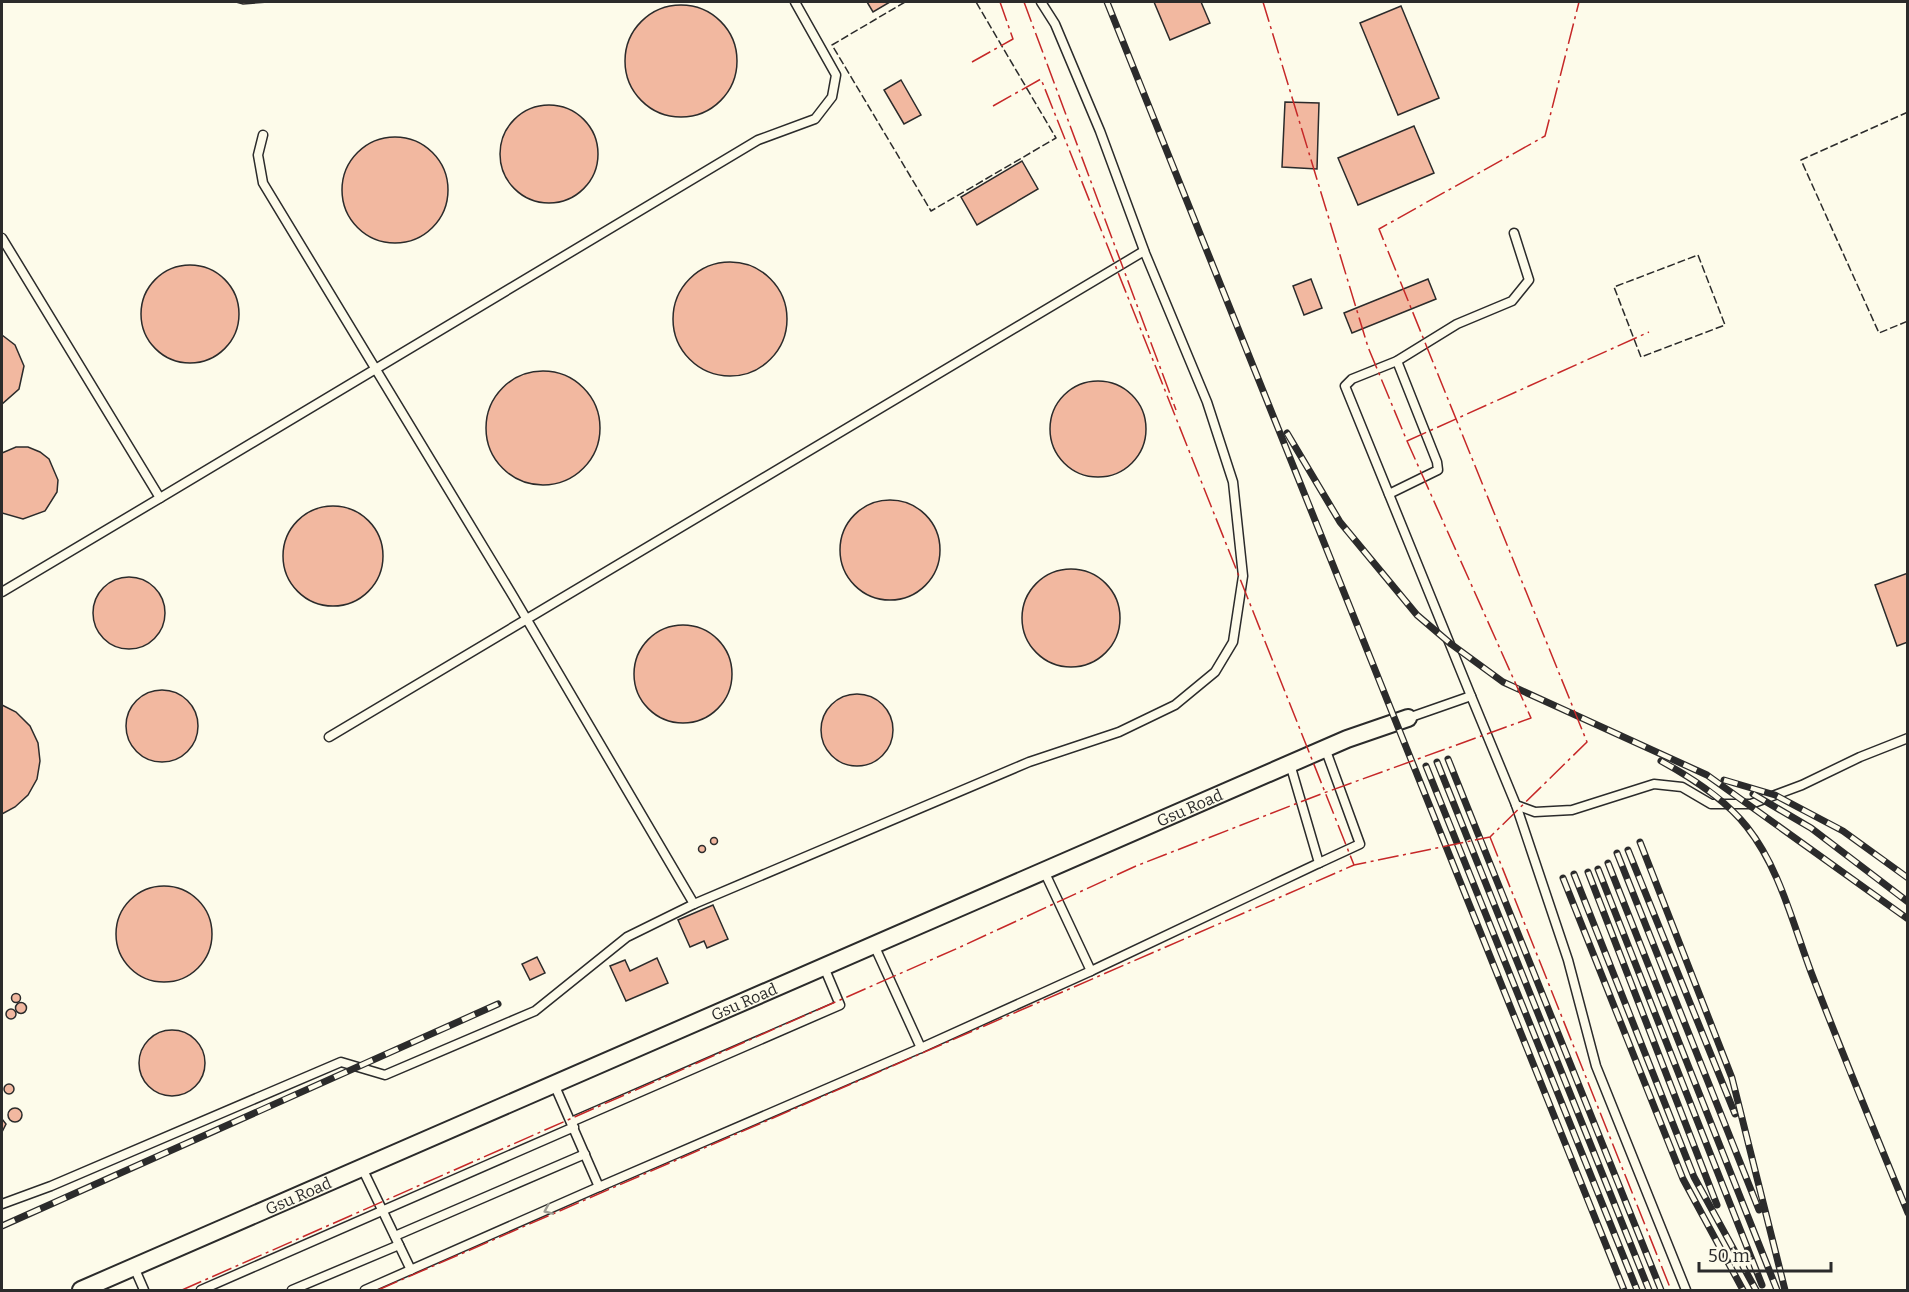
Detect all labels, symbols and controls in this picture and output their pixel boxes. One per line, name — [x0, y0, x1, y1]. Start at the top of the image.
street label: Gsu Road — [1154, 785, 1226, 831]
street label: Gsu Road — [708, 979, 780, 1025]
street label: Gsu Road — [263, 1173, 335, 1219]
one-way arrow — [543, 1202, 554, 1214]
scale bar — [1699, 1235, 1831, 1273]
text: 50 m — [1708, 1245, 1750, 1267]

